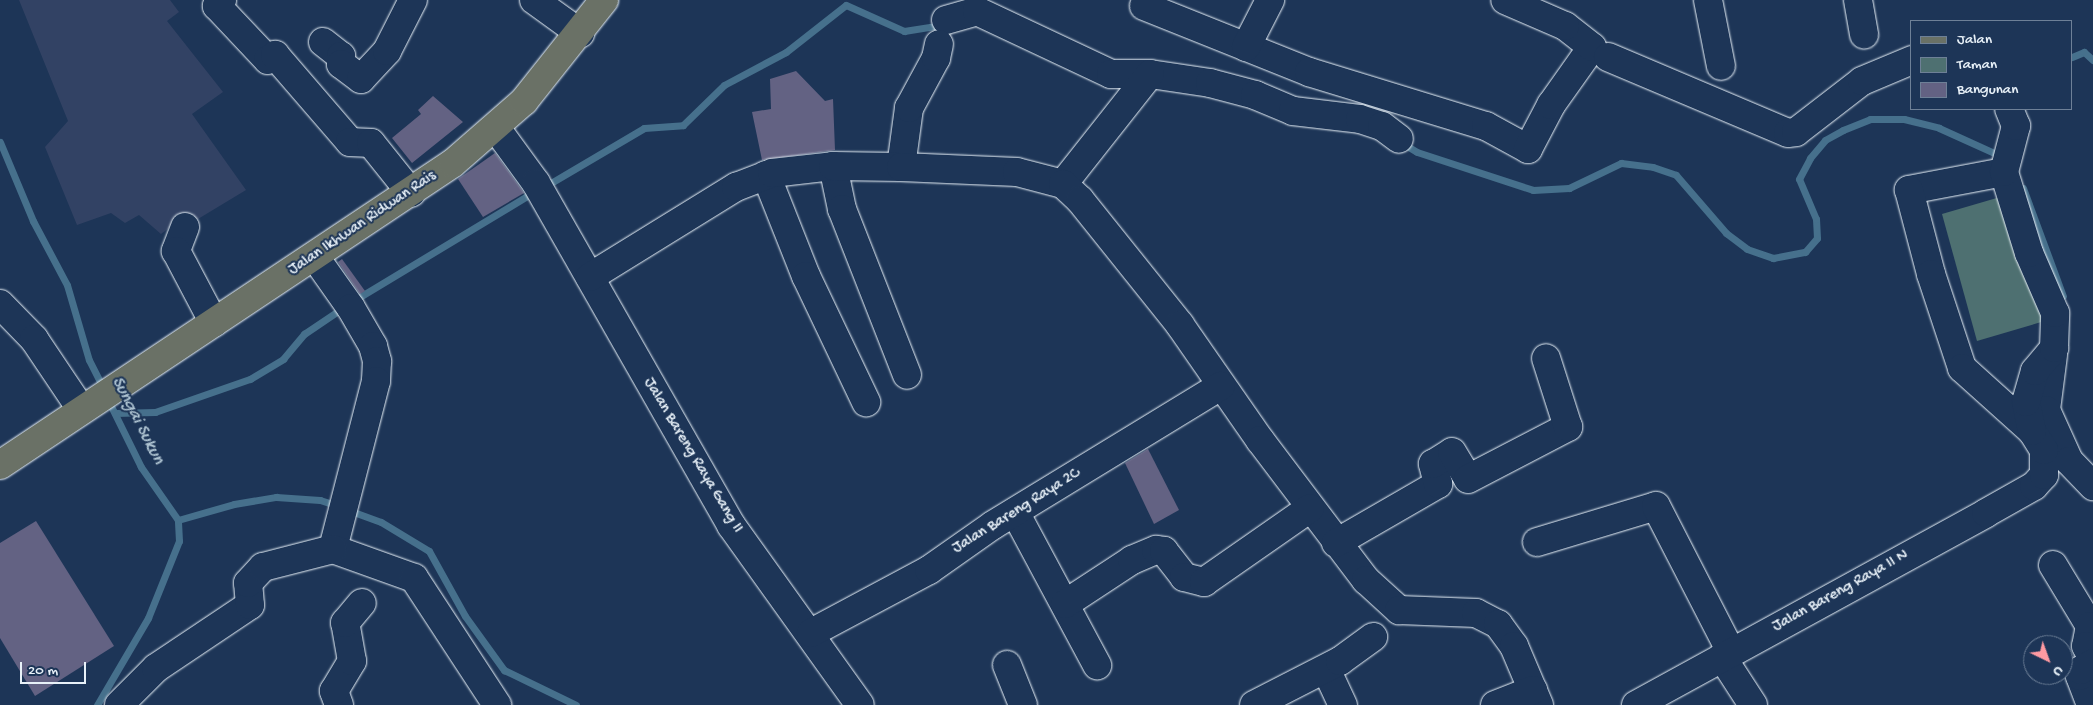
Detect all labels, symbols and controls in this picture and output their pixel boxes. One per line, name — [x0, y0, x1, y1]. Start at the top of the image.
legend — [1910, 20, 2073, 110]
text: Jalan — [1957, 31, 1992, 49]
text: Taman — [1957, 56, 1997, 74]
text: Bangunan — [1957, 81, 2018, 99]
street label: Jalan Ikhwan Ridwan Rais — [286, 167, 440, 281]
water label: Sungai Sukun — [106, 374, 168, 468]
street label: Jalan Bareng Raya Gang II — [638, 375, 746, 537]
street label: Jalan Bareng Raya 2C — [950, 465, 1084, 559]
street label: Jalan Bareng Raya II N — [1770, 547, 1912, 637]
north arrow — [2023, 635, 2073, 685]
scale bar — [22, 652, 89, 684]
text: 20 m — [28, 662, 58, 680]
text: U — [2049, 662, 2066, 680]

